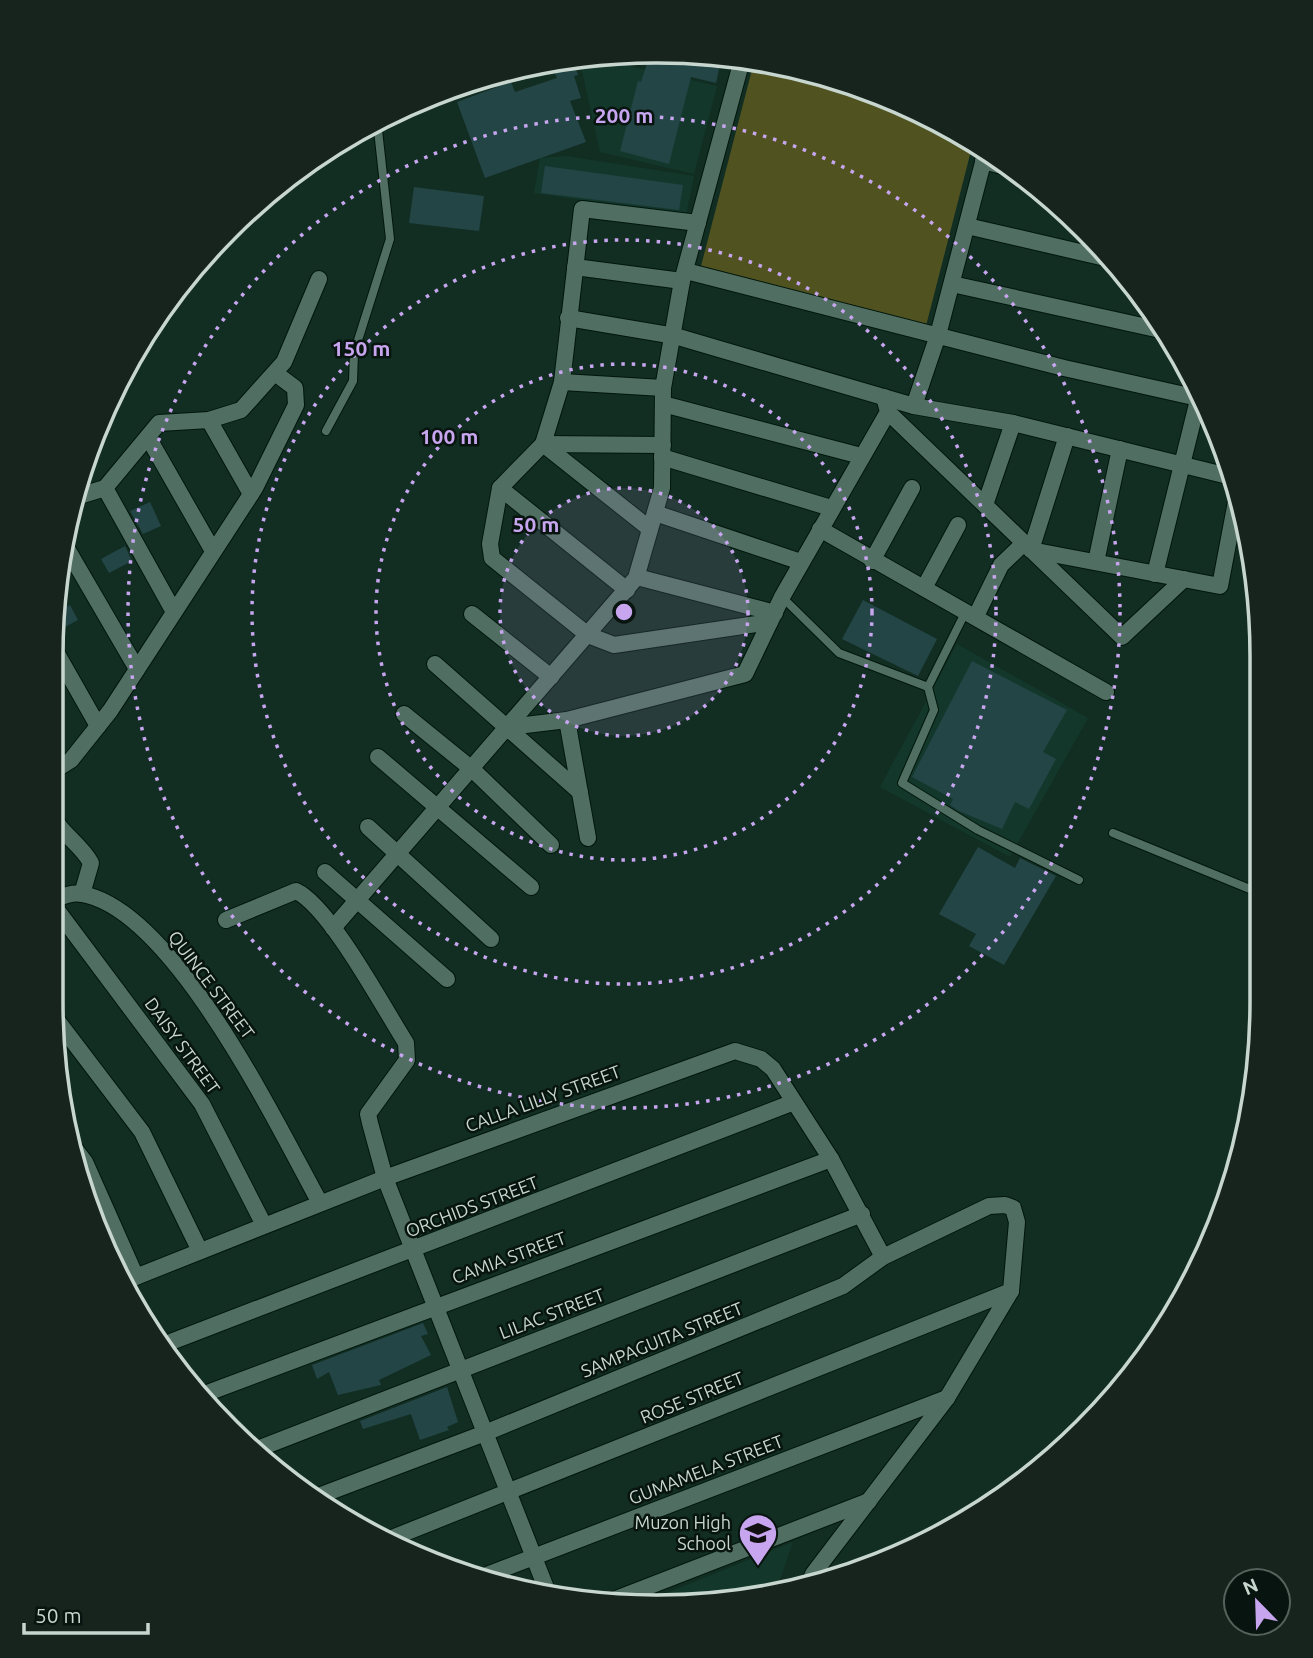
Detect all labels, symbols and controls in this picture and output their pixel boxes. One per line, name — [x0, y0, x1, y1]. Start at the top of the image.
text: 200 m — [595, 103, 653, 127]
text: 150 m — [332, 336, 390, 360]
text: 100 m — [420, 424, 478, 448]
text: 50 m — [513, 512, 559, 536]
centre of rings — [612, 600, 636, 624]
street label: QUINCE STREET — [164, 927, 259, 1043]
street label: DAISY STREET — [141, 994, 224, 1097]
street label: CALLA LILLY STREET — [462, 1061, 623, 1135]
street label: ORCHIDS STREET — [403, 1172, 541, 1241]
street label: CAMIA STREET — [449, 1227, 568, 1287]
street label: LILAC STREET — [496, 1284, 607, 1342]
street label: SAMPAGUITA STREET — [578, 1297, 745, 1381]
street label: ROSE STREET — [637, 1367, 746, 1427]
street label: GUMAMELA STREET — [626, 1430, 786, 1508]
place label: Muzon High School — [635, 1512, 731, 1553]
school or university icon: Muzon High School — [737, 1512, 779, 1567]
north arrow — [1222, 1567, 1292, 1637]
text: N — [1240, 1573, 1261, 1599]
scale bar — [24, 1592, 149, 1636]
text: 50 m — [35, 1603, 82, 1627]

